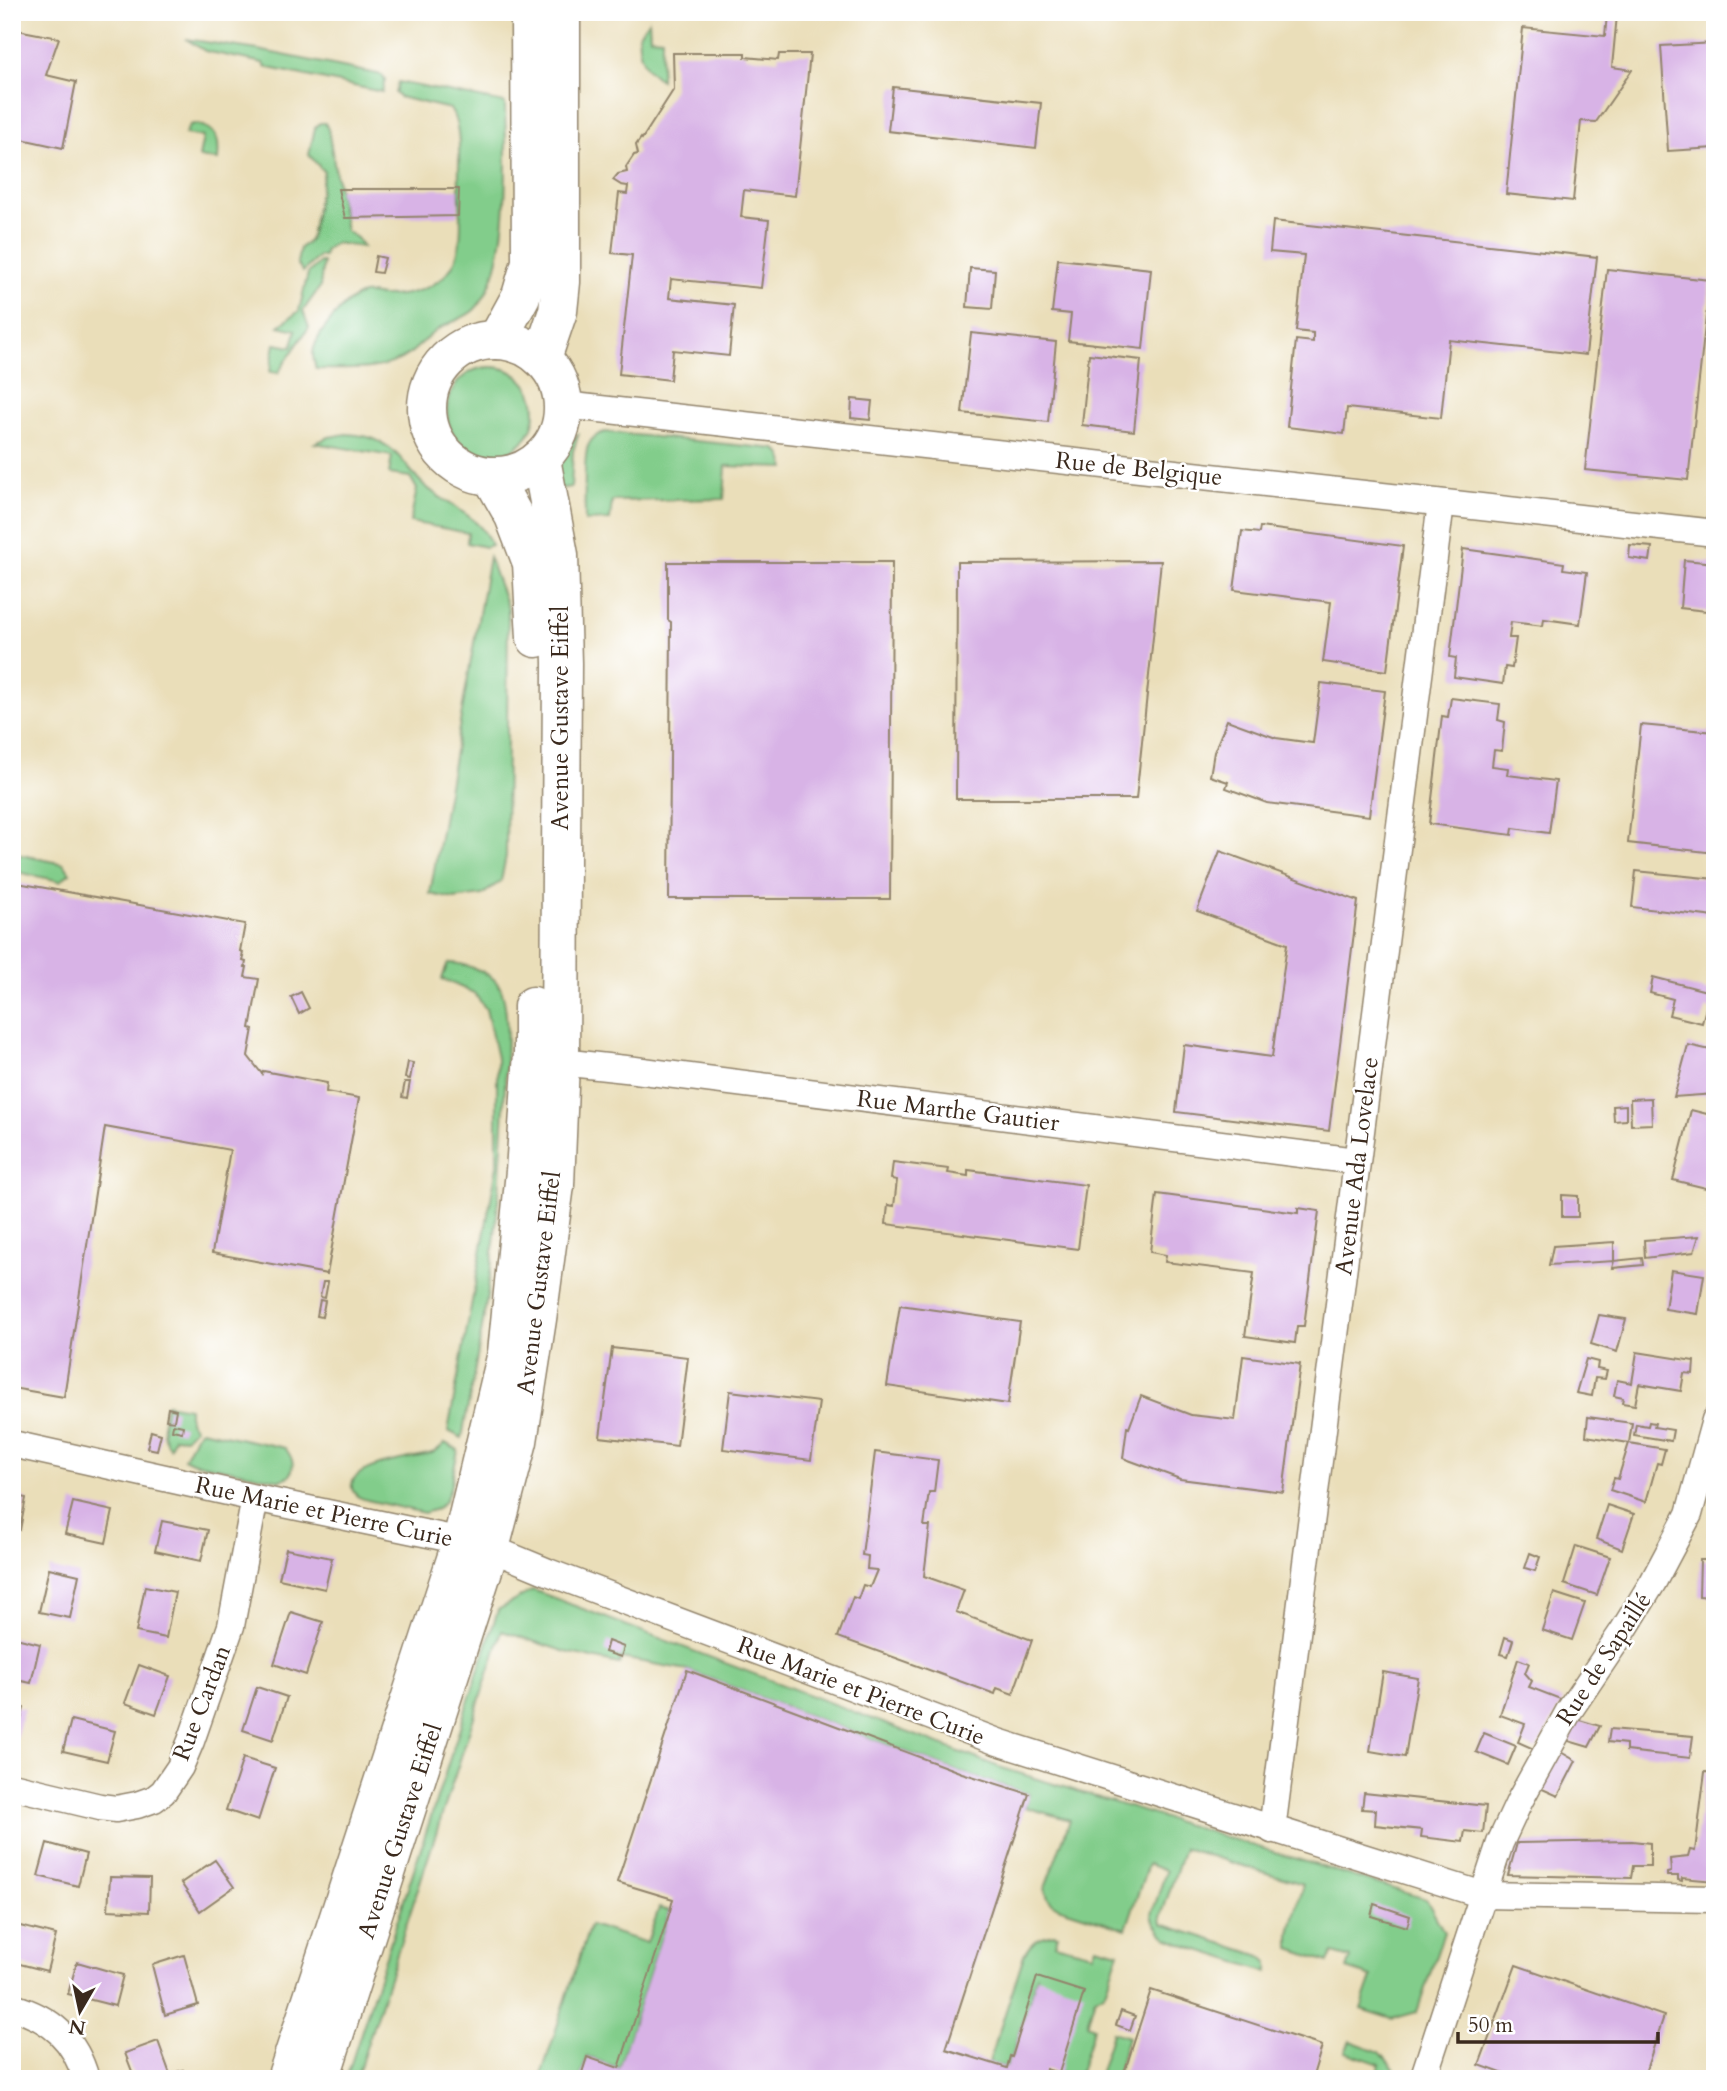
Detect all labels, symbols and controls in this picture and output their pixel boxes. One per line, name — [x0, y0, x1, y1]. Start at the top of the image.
street label: Rue de Belgique — [1054, 444, 1224, 494]
street label: Avenue Gustave Eiffel — [544, 606, 577, 830]
street label: Avenue Ada Lovelace — [1327, 1055, 1387, 1277]
street label: Rue Marthe Gautier — [855, 1082, 1061, 1140]
street label: Avenue Gustave Eiffel — [509, 1169, 569, 1397]
street label: Rue Marie et Pierre Curie — [192, 1469, 456, 1555]
street label: Rue de Sapaillé — [1549, 1586, 1659, 1732]
street label: Rue Marie et Pierre Curie — [733, 1629, 989, 1753]
street label: Rue Cardan — [165, 1640, 239, 1766]
street label: Avenue Gustave Eiffel — [350, 1719, 450, 1943]
north arrow — [46, 1976, 116, 2046]
scale bar — [1458, 2000, 1657, 2044]
text: 50 m — [1468, 2011, 1513, 2040]
text: N — [67, 2013, 88, 2041]

